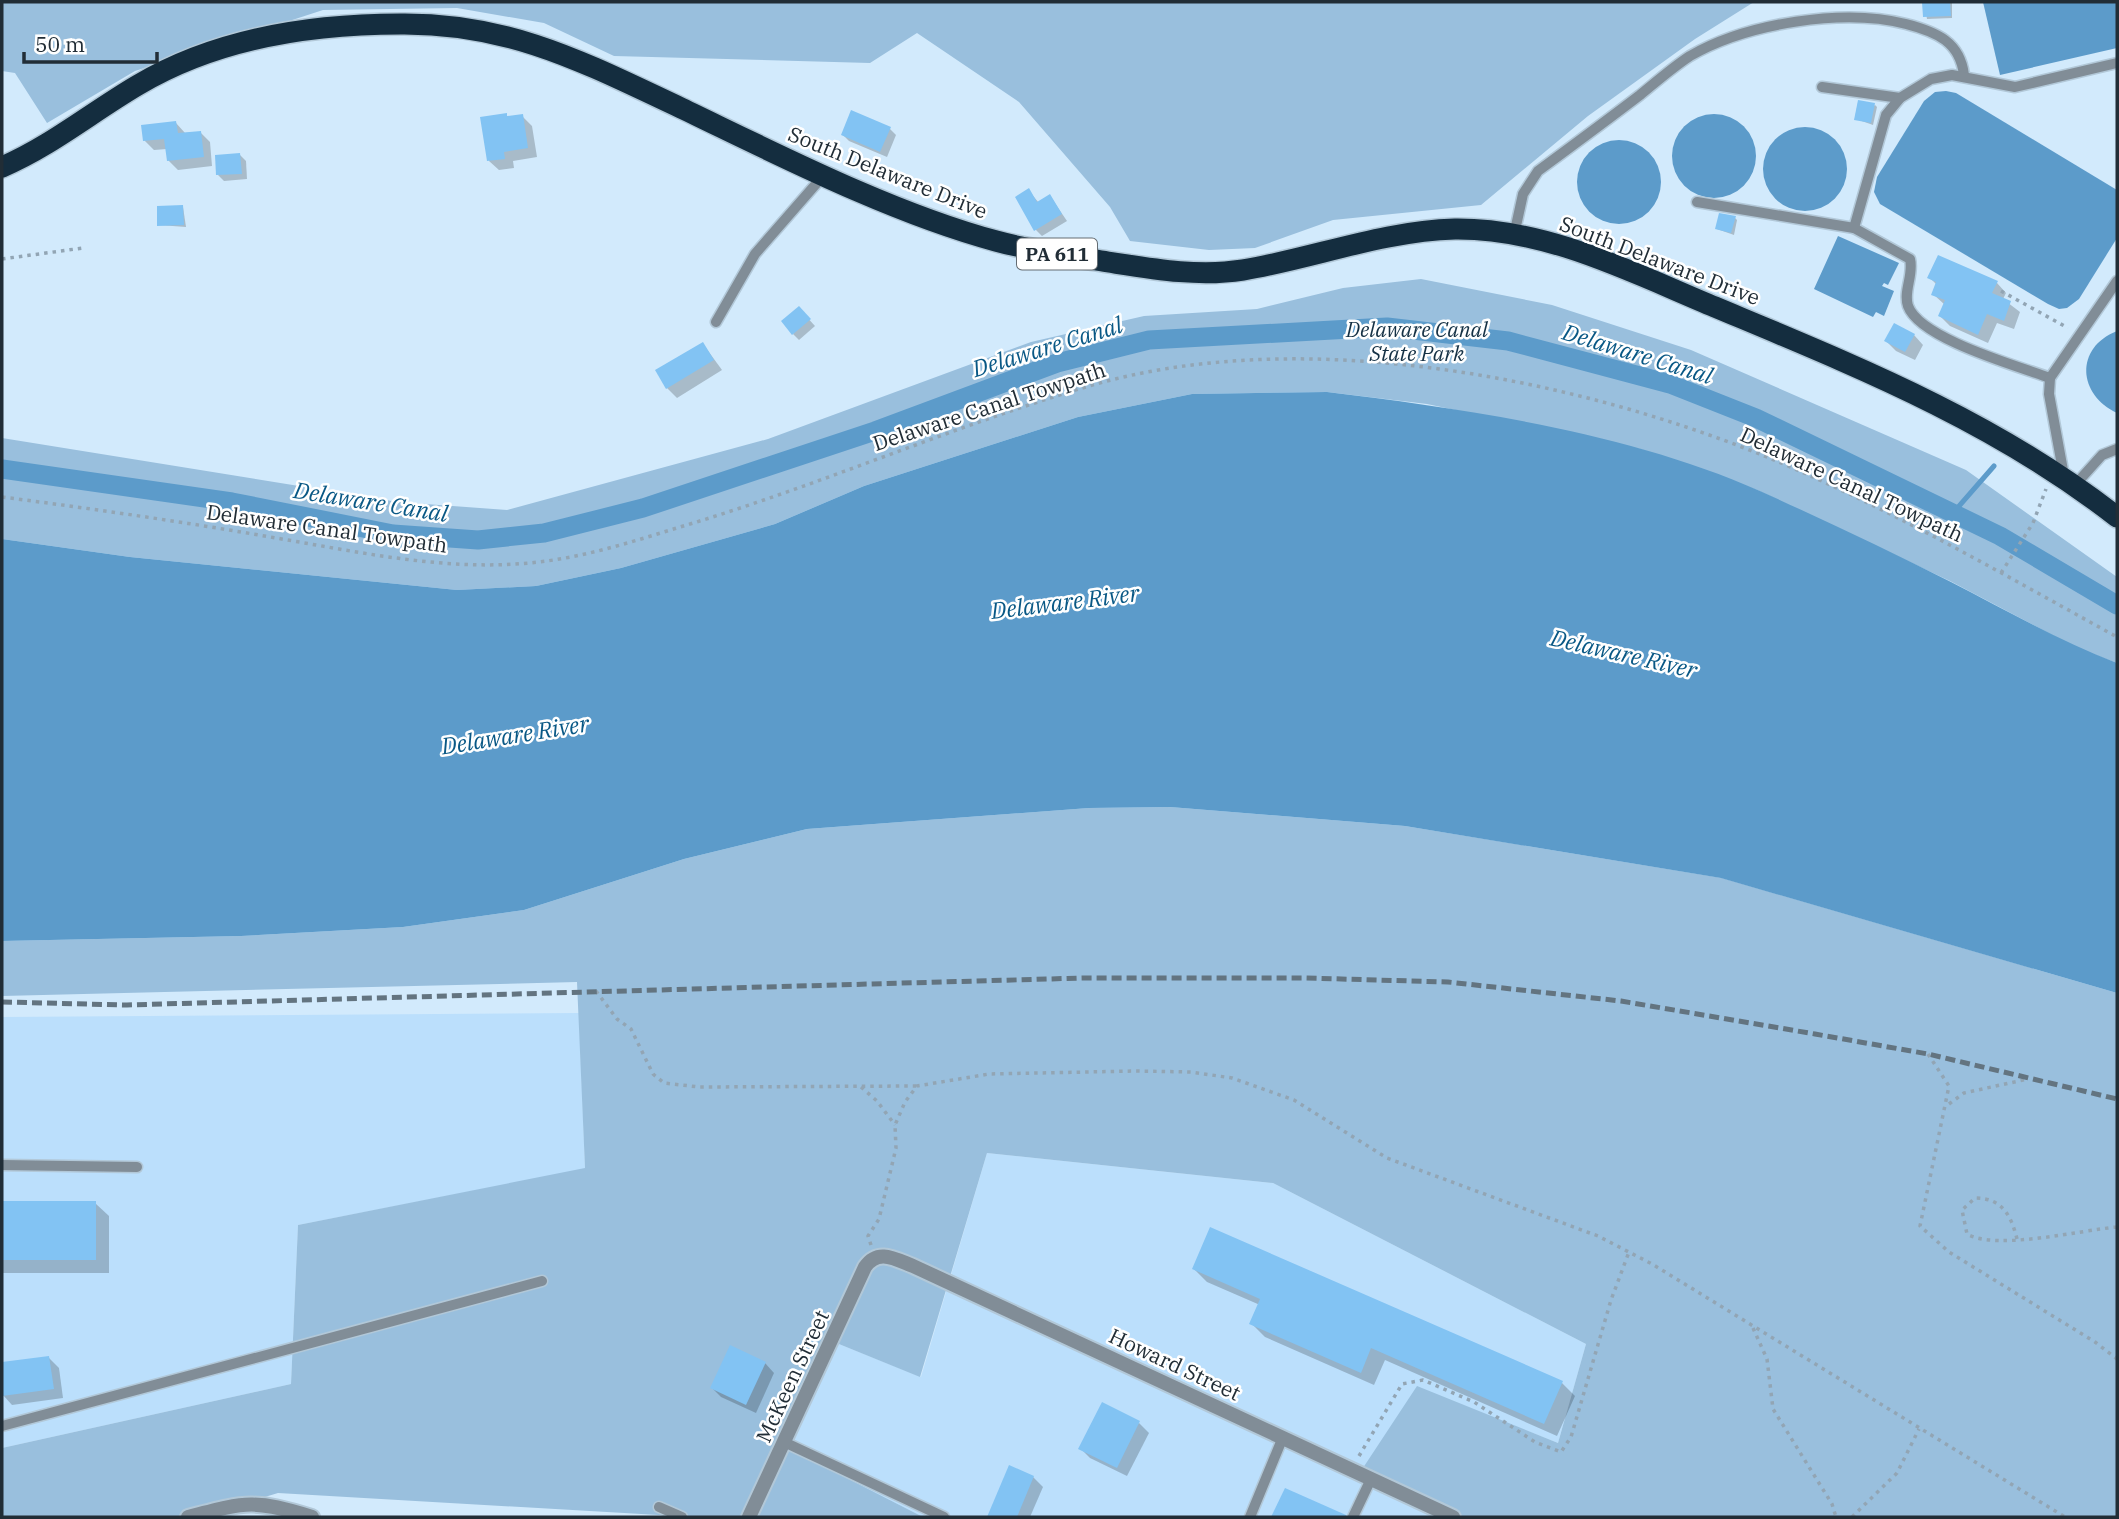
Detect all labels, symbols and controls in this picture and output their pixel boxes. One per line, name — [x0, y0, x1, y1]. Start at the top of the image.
scale bar — [24, 21, 158, 65]
text: 50 m — [35, 30, 85, 58]
street label: South Delaware Drive — [784, 119, 992, 225]
street label: South Delaware Drive — [1556, 209, 1764, 311]
road number: PA 611 — [1017, 238, 1097, 270]
water label: Delaware Canal — [967, 309, 1126, 383]
park label: Delaware Canal State Park — [1345, 315, 1489, 367]
water label: Delaware Canal — [1558, 316, 1717, 390]
street label: Delaware Canal Towpath — [869, 355, 1109, 457]
street label: Delaware Canal Towpath — [1736, 420, 1968, 548]
water label: Delaware Canal — [291, 474, 451, 528]
street label: Delaware Canal Towpath — [205, 497, 449, 559]
water label: Delaware River — [988, 577, 1142, 625]
water label: Delaware River — [1547, 621, 1701, 685]
water label: Delaware River — [438, 707, 592, 761]
street label: McKeen Street — [749, 1305, 835, 1447]
street label: Howard Street — [1105, 1321, 1245, 1407]

